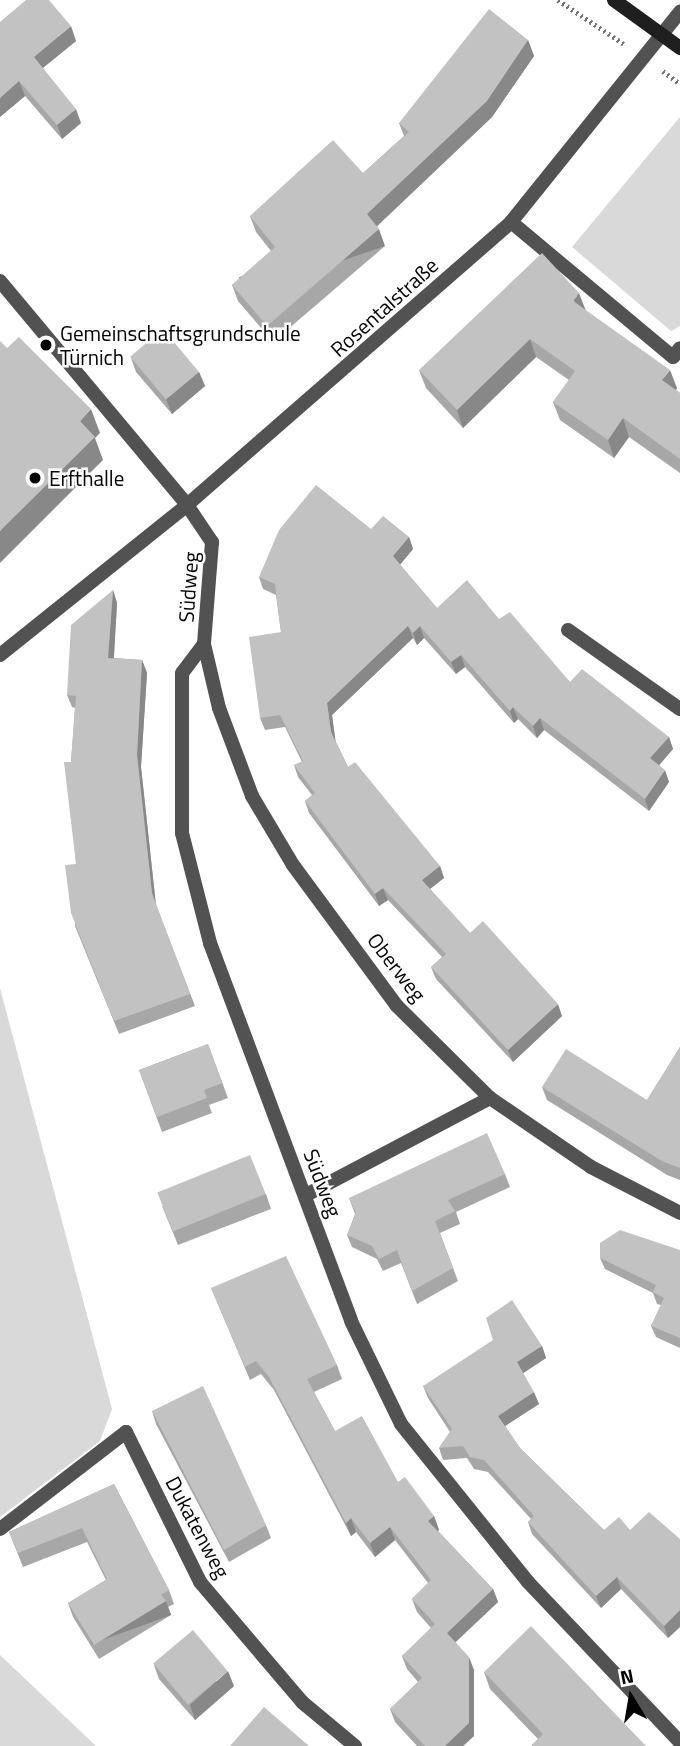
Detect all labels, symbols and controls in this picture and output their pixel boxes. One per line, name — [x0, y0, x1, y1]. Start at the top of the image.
street label: Rosentalstraße — [325, 252, 443, 362]
place label: Gemeinschaftsgrundschule Türnich — [60, 320, 301, 370]
marker: Gemeinschaftsgrundschule Türnich — [38, 337, 54, 353]
place label: Erfthalle — [49, 465, 124, 491]
marker: Erfthalle — [27, 470, 43, 486]
street label: Südweg — [173, 551, 203, 623]
street label: Oberweg — [362, 928, 432, 1006]
street label: Südweg — [299, 1145, 347, 1221]
street label: Dukatenweg — [161, 1472, 235, 1582]
text: N — [618, 1660, 636, 1691]
north arrow — [596, 1662, 666, 1732]

